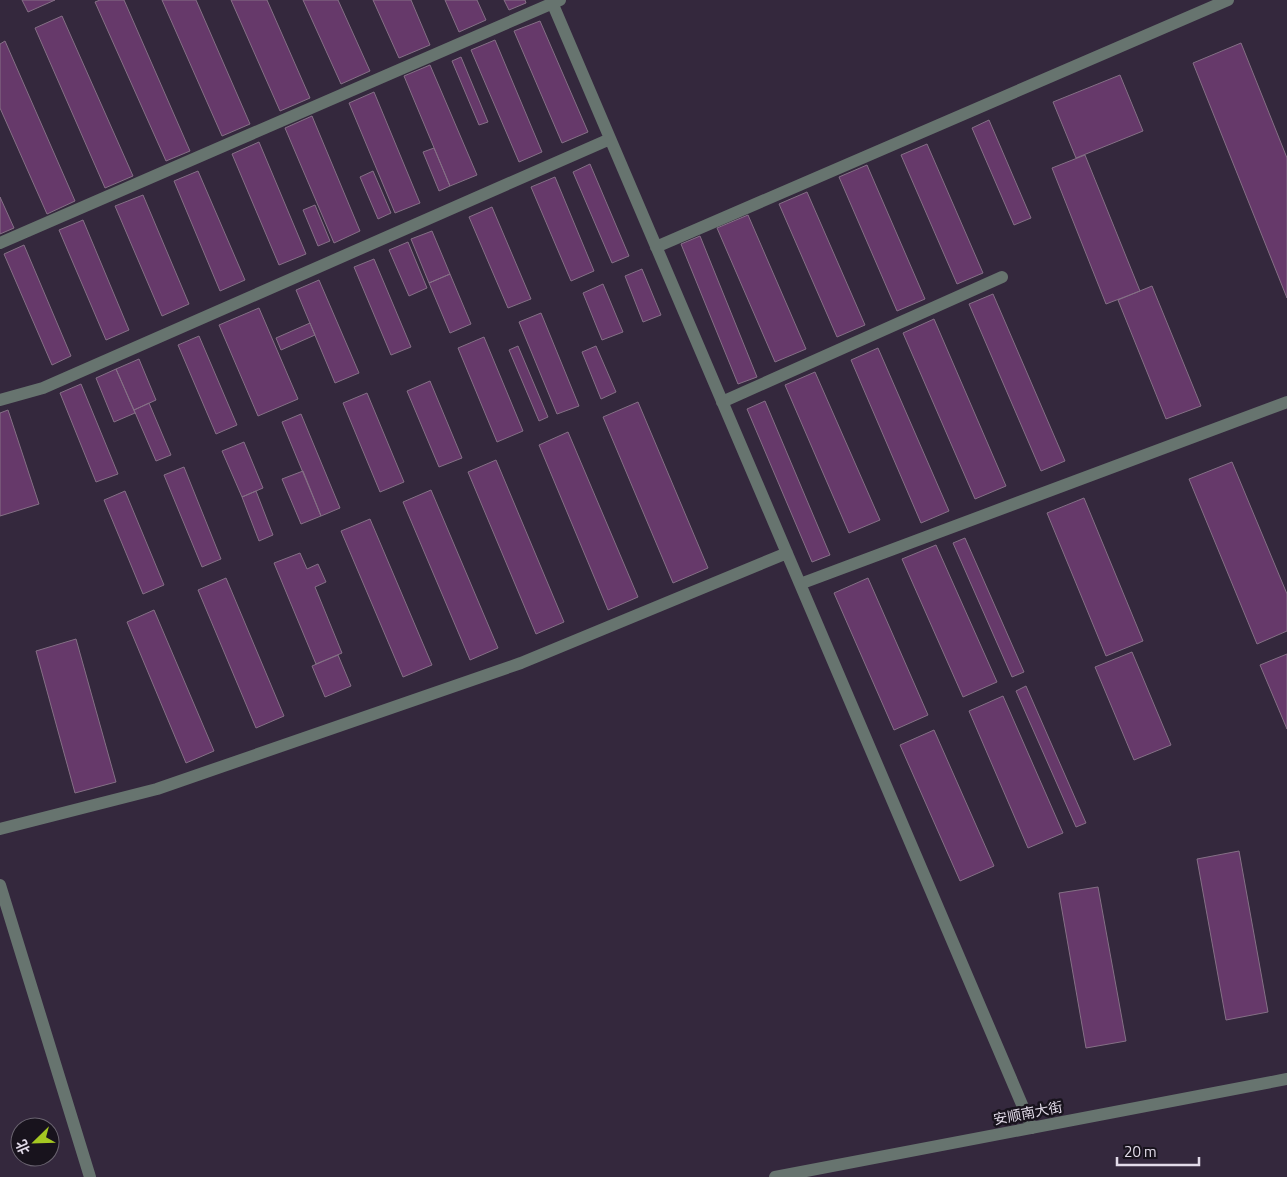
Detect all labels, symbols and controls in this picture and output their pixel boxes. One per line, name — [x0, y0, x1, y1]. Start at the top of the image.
street label: 安顺南大街 — [992, 1096, 1064, 1129]
north arrow — [10, 1117, 60, 1167]
scale bar — [1117, 1134, 1200, 1166]
text: 北 — [10, 1137, 35, 1158]
text: 20 m — [1124, 1140, 1157, 1163]

